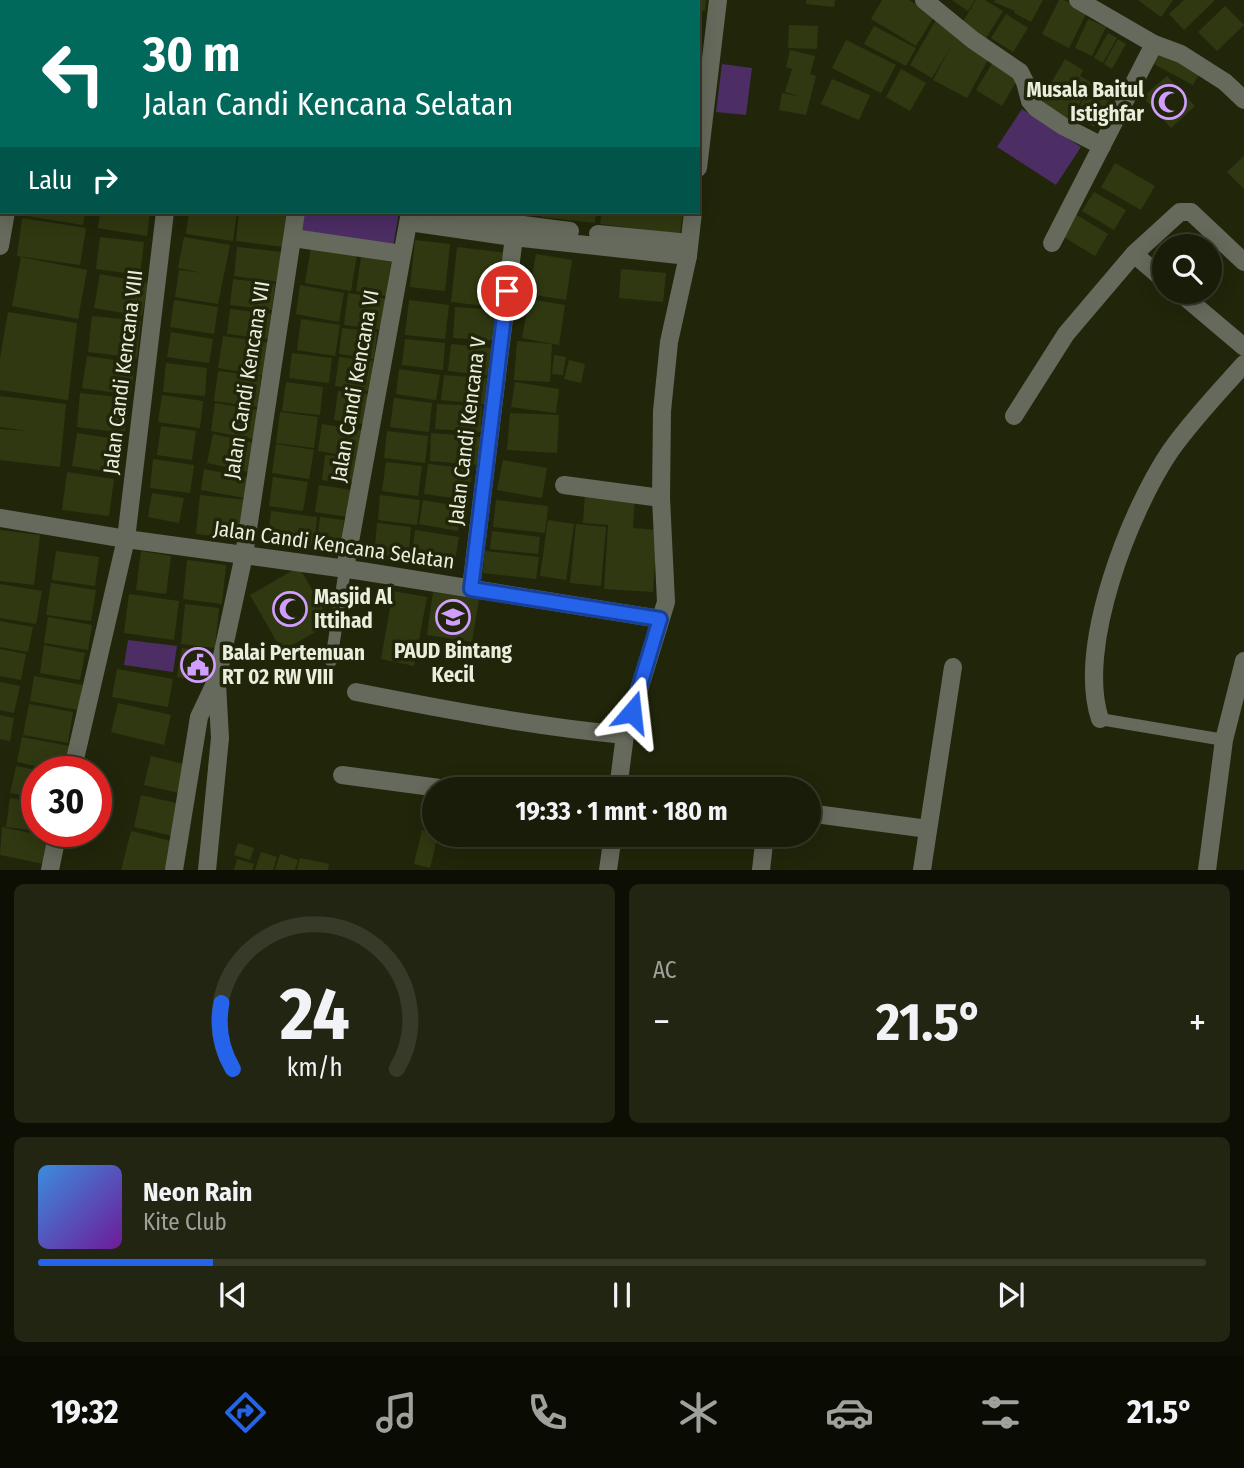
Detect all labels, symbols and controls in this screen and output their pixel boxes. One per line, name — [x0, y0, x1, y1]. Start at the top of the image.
text: 30 m — [143, 25, 241, 84]
icon: left — [28, 28, 119, 119]
place label: Musala Baitul Istighfar — [1027, 77, 1144, 127]
mosque icon: Musala Baitul Istighfar — [1150, 83, 1188, 121]
text: Jalan Candi Kencana Selatan — [143, 85, 513, 123]
icon: right — [86, 161, 124, 199]
text: Lalu — [28, 165, 72, 196]
map controls — [1152, 234, 1222, 304]
button: search — [1152, 234, 1222, 304]
pin — [477, 261, 537, 321]
street label: Jalan Candi Kencana VIII — [98, 268, 148, 476]
icon: arrive — [488, 272, 526, 310]
street label: Jalan Candi Kencana VII — [219, 279, 275, 481]
street label: Jalan Candi Kencana VI — [325, 288, 385, 484]
street label: Jalan Candi Kencana V — [443, 335, 491, 526]
street label: Jalan Candi Kencana Selatan — [212, 515, 456, 575]
place label: Masjid Al Ittihad — [314, 584, 393, 634]
mosque icon: Masjid Al Ittihad — [271, 590, 309, 628]
school or university icon: PAUD Bintang Kecil — [434, 598, 472, 636]
place label: PAUD Bintang Kecil — [394, 638, 512, 688]
place label: Balai Pertemuan RT 02 RW VIII — [222, 640, 365, 690]
public building icon: Balai Pertemuan RT 02 RW VIII — [179, 646, 217, 684]
position arrow — [595, 675, 669, 749]
speed limit sign: 30 — [21, 756, 112, 847]
text: 19:33 · 1 mnt · 180 m — [515, 796, 728, 827]
text: AC — [653, 956, 677, 984]
text: 24 — [279, 972, 349, 1059]
text: 21.5° — [876, 991, 983, 1054]
text: − — [653, 999, 670, 1045]
text: + — [1189, 999, 1206, 1045]
text: km/h — [287, 1053, 342, 1083]
text: Neon Rain — [143, 1177, 252, 1208]
text: Kite Club — [143, 1208, 227, 1236]
icon: previous — [214, 1276, 252, 1314]
icon: pause — [603, 1276, 641, 1314]
icon: next — [992, 1276, 1030, 1314]
icon: directions — [221, 1388, 270, 1437]
icon: music — [372, 1388, 421, 1437]
icon: phone — [523, 1388, 572, 1437]
icon: climate — [674, 1388, 723, 1437]
icon: car — [825, 1388, 874, 1437]
icon: filters — [976, 1388, 1025, 1437]
text: 19:32 — [51, 1393, 119, 1431]
text: 21.5° — [1127, 1393, 1193, 1431]

